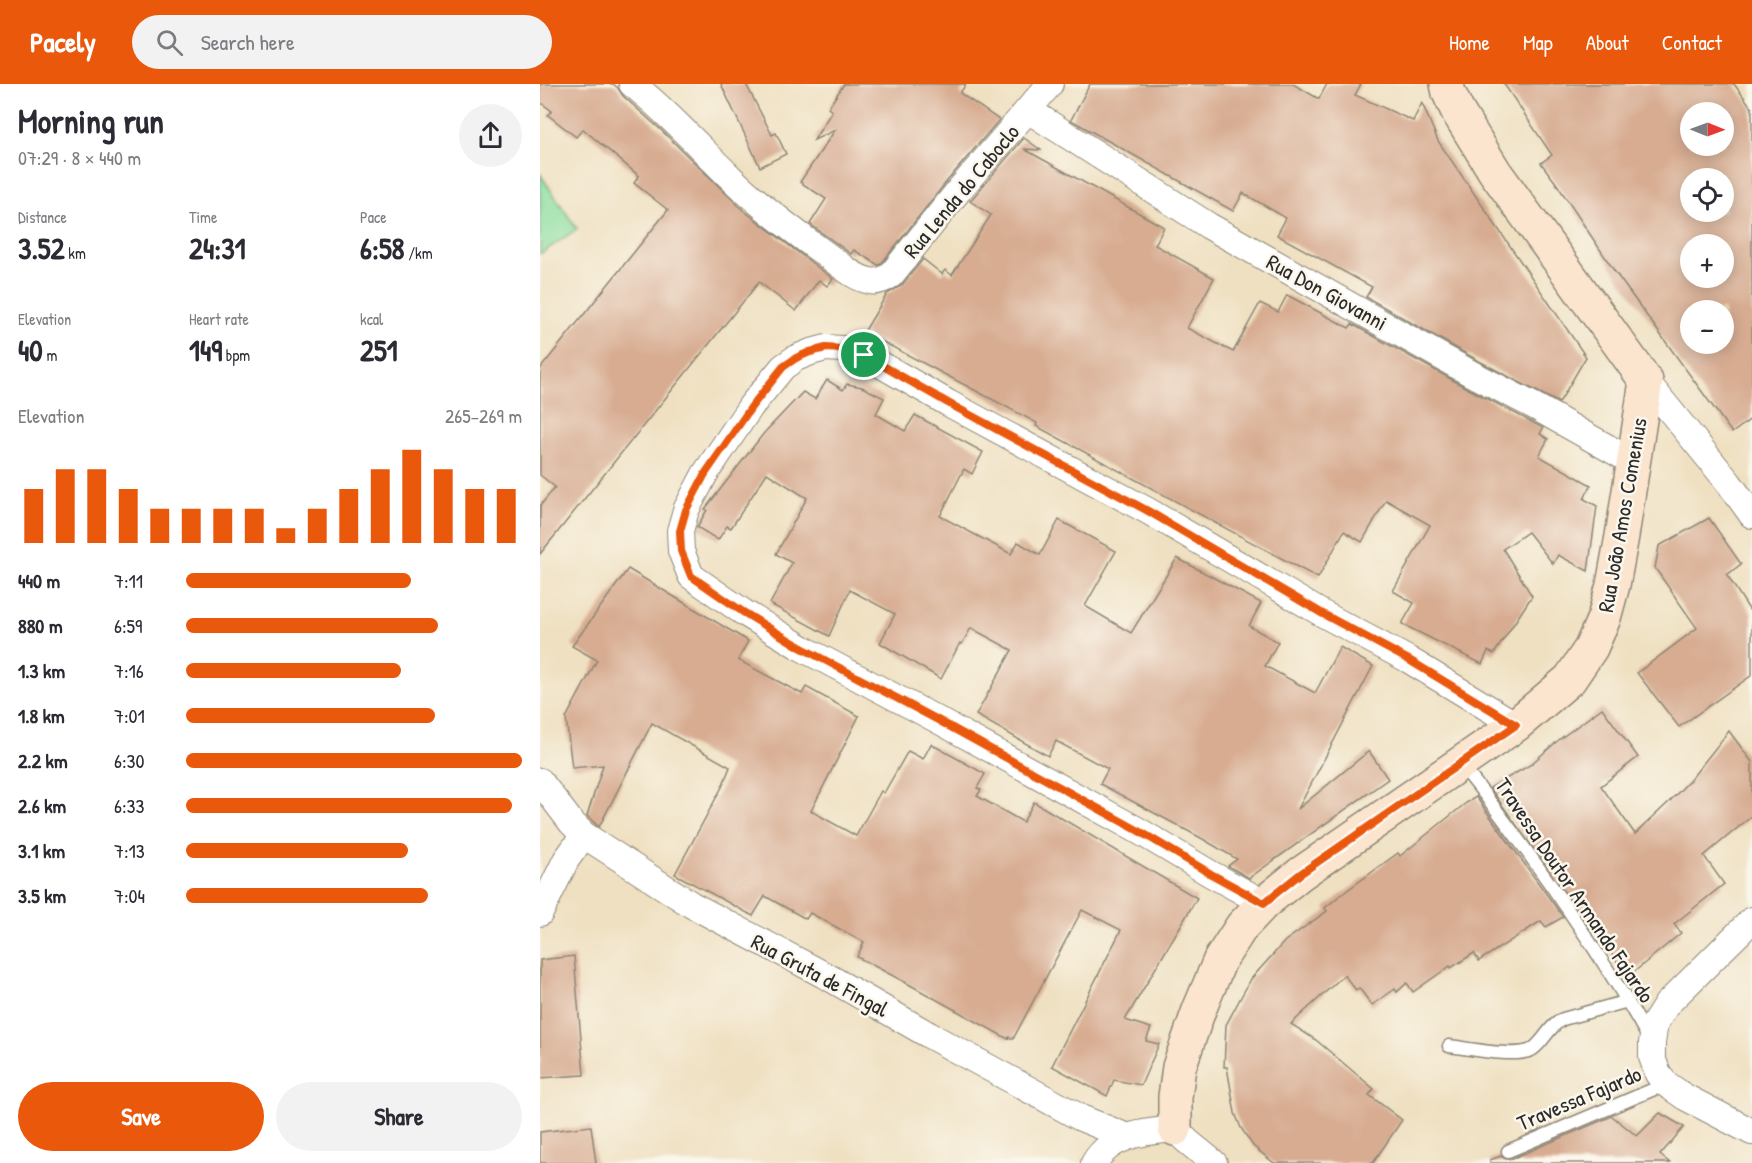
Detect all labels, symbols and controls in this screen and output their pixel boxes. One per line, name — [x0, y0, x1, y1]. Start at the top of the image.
search box — [132, 15, 552, 69]
text: Pacely — [30, 23, 96, 61]
icon: search — [153, 26, 186, 59]
text: Search here — [201, 27, 295, 57]
text: Home — [1449, 28, 1490, 57]
text: Map — [1523, 28, 1553, 57]
text: About — [1586, 28, 1629, 57]
text: Contact — [1662, 28, 1722, 57]
text: Morning run — [18, 99, 164, 143]
north arrow — [1680, 102, 1734, 156]
map controls — [1680, 102, 1734, 354]
button: share — [459, 104, 522, 167]
street label: Rua Lenda do Caboclo — [896, 118, 1026, 264]
text: 07:29 · 8 × 440 m — [18, 144, 141, 171]
button: locate — [1680, 168, 1734, 222]
text: Distance — [18, 206, 67, 228]
text: Time — [189, 206, 217, 228]
text: Pace — [360, 206, 387, 228]
text: 3.52 — [18, 228, 65, 268]
text: 24:31 — [189, 228, 246, 268]
text: 6:58 — [360, 228, 405, 268]
button: + — [1680, 234, 1734, 288]
text: km — [65, 242, 86, 264]
text: /km — [405, 242, 433, 264]
street label: Rua Don Giovanni — [1261, 247, 1393, 337]
button: − — [1680, 300, 1734, 354]
text: Elevation — [18, 308, 71, 330]
text: Heart rate — [189, 308, 249, 330]
text: kcal — [360, 308, 383, 330]
pin — [838, 329, 889, 380]
text: 40 — [18, 330, 43, 370]
text: 149 — [189, 330, 222, 370]
text: 251 — [360, 330, 398, 370]
icon: arrive — [847, 338, 880, 371]
text: m — [43, 344, 57, 366]
text: bpm — [222, 344, 250, 366]
text: Elevation — [18, 402, 84, 429]
text: 265–269 m — [445, 402, 522, 429]
street label: Rua João Amos Comenius — [1590, 415, 1654, 615]
text: 440 m — [18, 567, 60, 594]
text: 7:11 — [114, 567, 143, 594]
text: 880 m — [18, 612, 62, 639]
text: 6:59 — [114, 612, 142, 639]
text: 1.3 km — [18, 657, 65, 684]
text: 7:16 — [114, 657, 144, 684]
text: 1.8 km — [18, 702, 65, 729]
text: 7:01 — [114, 702, 145, 729]
text: 2.2 km — [18, 747, 68, 774]
text: 6:30 — [114, 747, 145, 774]
street label: Travessa Doutor Armando Fajardo — [1488, 772, 1662, 1009]
text: 2.6 km — [18, 792, 66, 819]
text: 6:33 — [114, 792, 145, 819]
text: 3.1 km — [18, 837, 65, 864]
text: 7:13 — [114, 837, 145, 864]
text: 3.5 km — [18, 882, 66, 909]
text: 7:04 — [114, 882, 145, 909]
street label: Rua Gruta de Fingal — [746, 926, 894, 1024]
street label: Travessa Fajardo — [1512, 1058, 1646, 1138]
button: Save — [18, 1082, 264, 1151]
button: Share — [276, 1082, 522, 1151]

